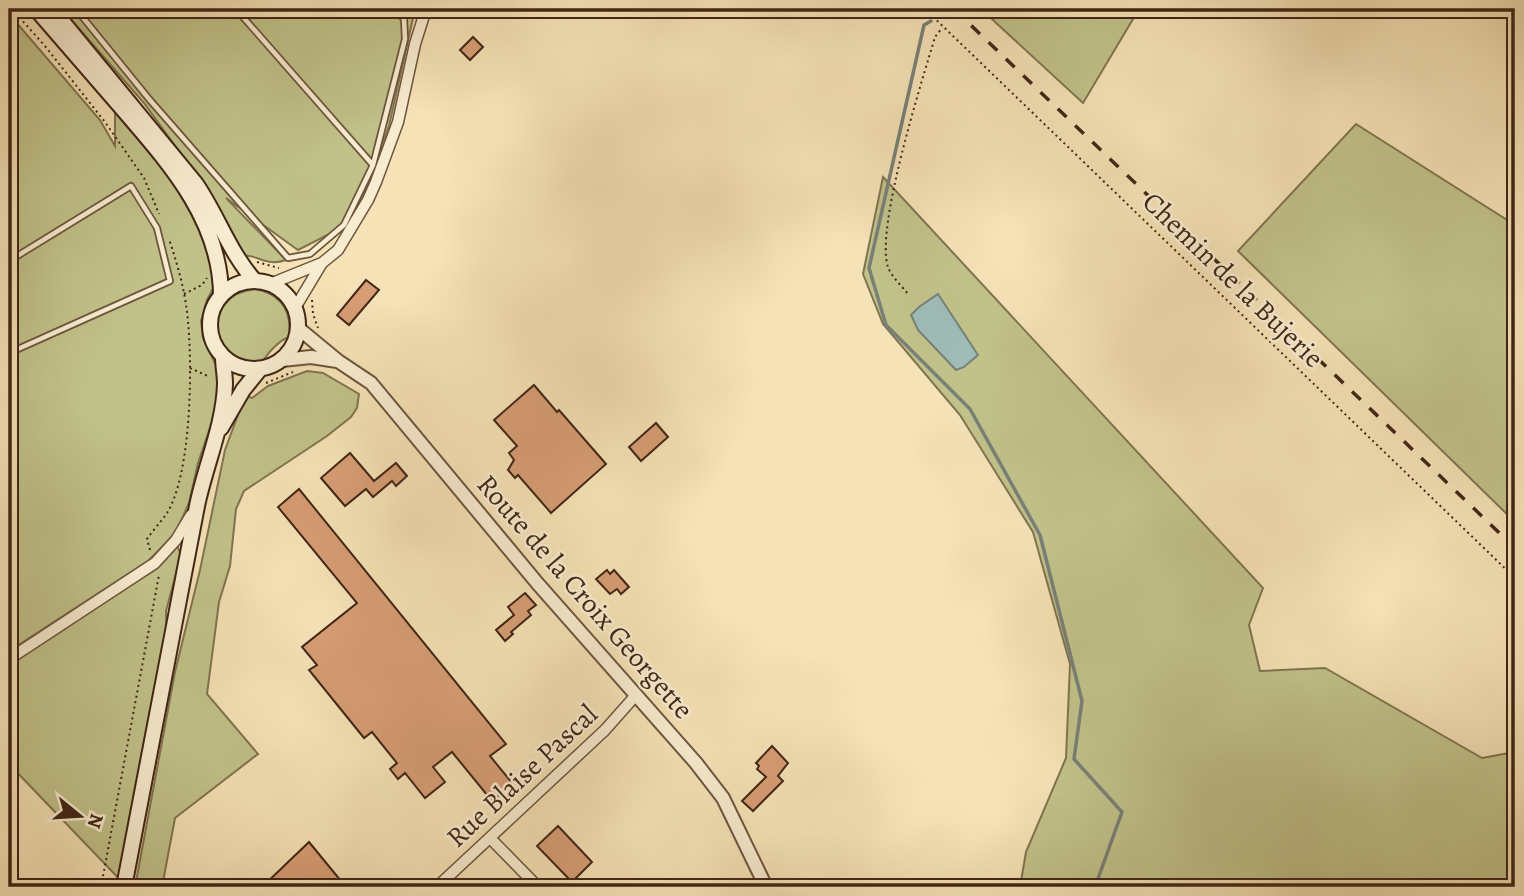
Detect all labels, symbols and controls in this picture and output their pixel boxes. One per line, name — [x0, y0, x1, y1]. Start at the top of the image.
street label: Chemin de la Bujerie — [1134, 184, 1332, 376]
street label: Route de la Croix Georgette — [468, 467, 702, 727]
street label: Rue Blaise Pascal — [438, 696, 606, 856]
north arrow — [46, 780, 116, 850]
text: N — [81, 810, 110, 832]

